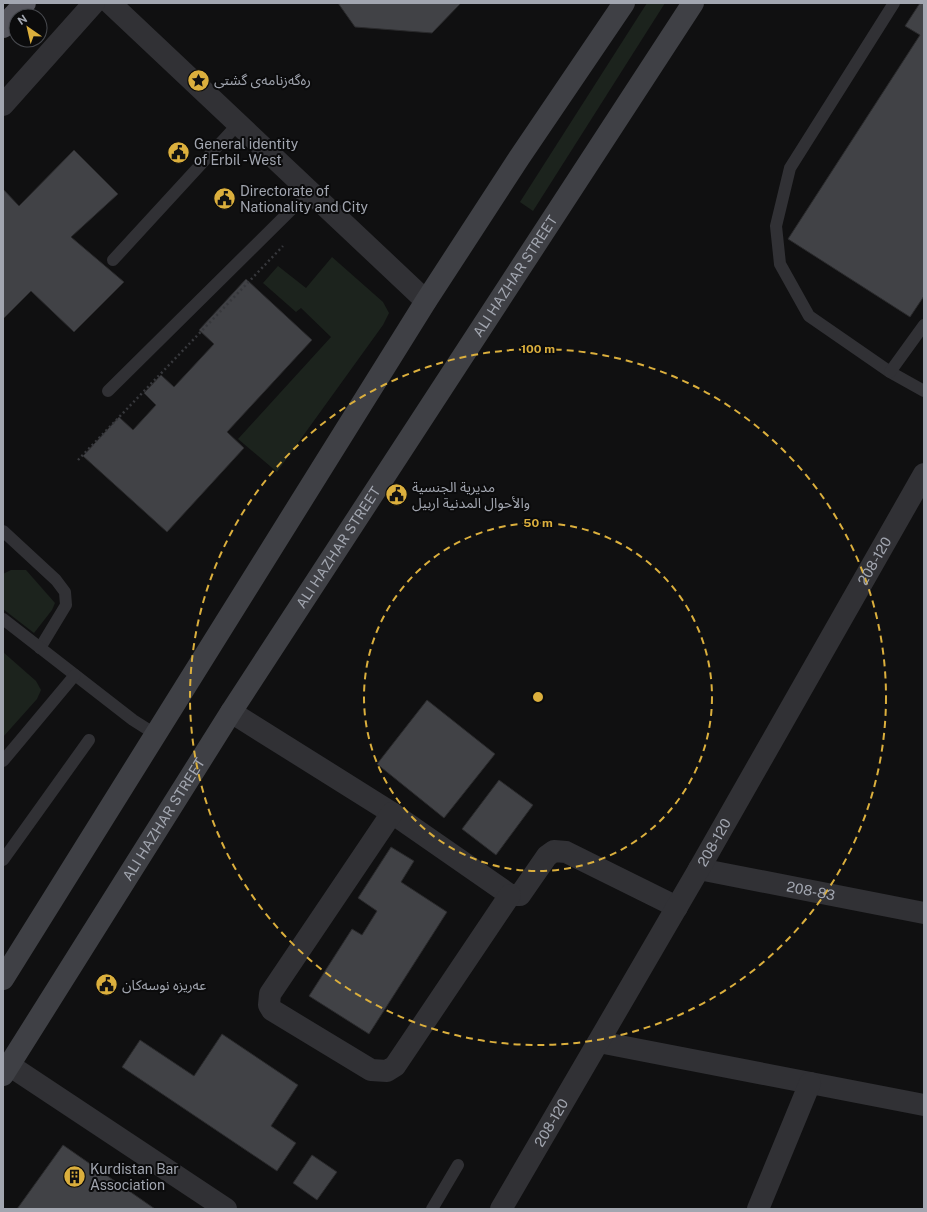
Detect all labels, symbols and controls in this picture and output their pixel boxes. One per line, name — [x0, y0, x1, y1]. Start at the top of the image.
north arrow — [8, 8, 48, 48]
text: N — [15, 12, 29, 27]
place icon: رەگەزنامەی گشتی — [185, 67, 211, 93]
place label: رەگەزنامەی گشتی — [214, 72, 311, 89]
place label: General identity of Erbil - West — [194, 136, 299, 168]
public building icon: General identity of Erbil - West — [166, 139, 192, 165]
place label: Directorate of Nationality and City — [240, 183, 369, 215]
public building icon: Directorate of Nationality and City — [212, 186, 238, 212]
street label: ALI HAZHAR STREET — [470, 212, 560, 340]
text: 100 m — [521, 342, 555, 356]
place label: مديرية الجنسية والأحوال المدنية اربيل — [412, 479, 530, 512]
public building icon: مديرية الجنسية والأحوال المدنية اربيل — [384, 482, 410, 508]
street label: ALI HAZHAR STREET — [293, 484, 384, 611]
text: 50 m — [523, 516, 553, 530]
street label: 208-120 — [854, 534, 895, 588]
centre of rings — [531, 690, 545, 704]
street label: ALI HAZHAR STREET — [119, 755, 208, 884]
street label: 208-120 — [694, 816, 734, 869]
street label: 208-83 — [785, 878, 837, 903]
public building icon: عەریزە نوسەکان — [94, 972, 120, 998]
place label: عەریزە نوسەکان — [122, 977, 206, 994]
street label: 208-120 — [531, 1096, 572, 1149]
place label: Kurdistan Bar Association — [90, 1161, 179, 1193]
building icon: Kurdistan Bar Association — [61, 1164, 87, 1190]

